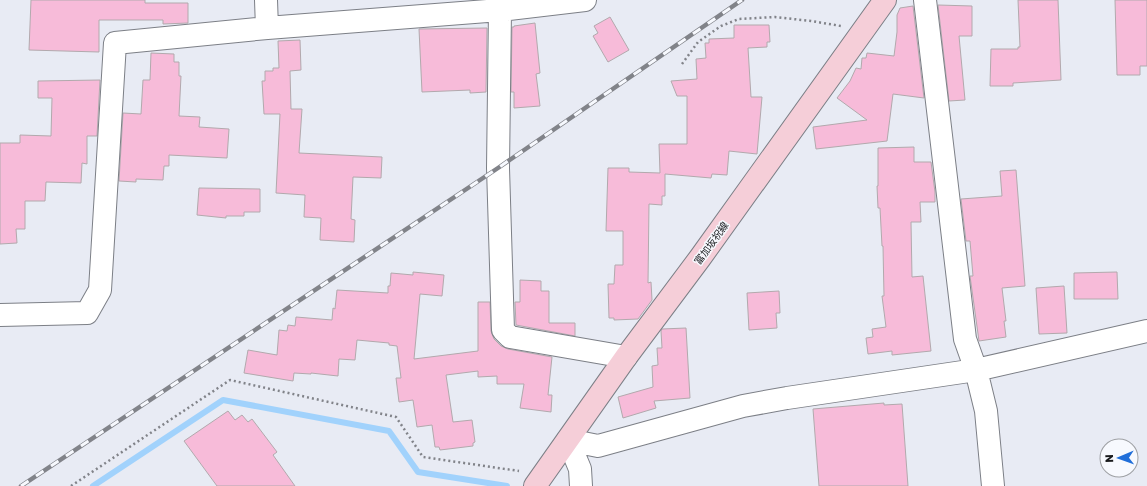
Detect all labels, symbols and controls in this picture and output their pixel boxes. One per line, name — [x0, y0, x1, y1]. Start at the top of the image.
street label: 富加坂祝線 — [691, 219, 731, 267]
north arrow — [1099, 438, 1139, 478]
text: N — [1102, 454, 1115, 463]

